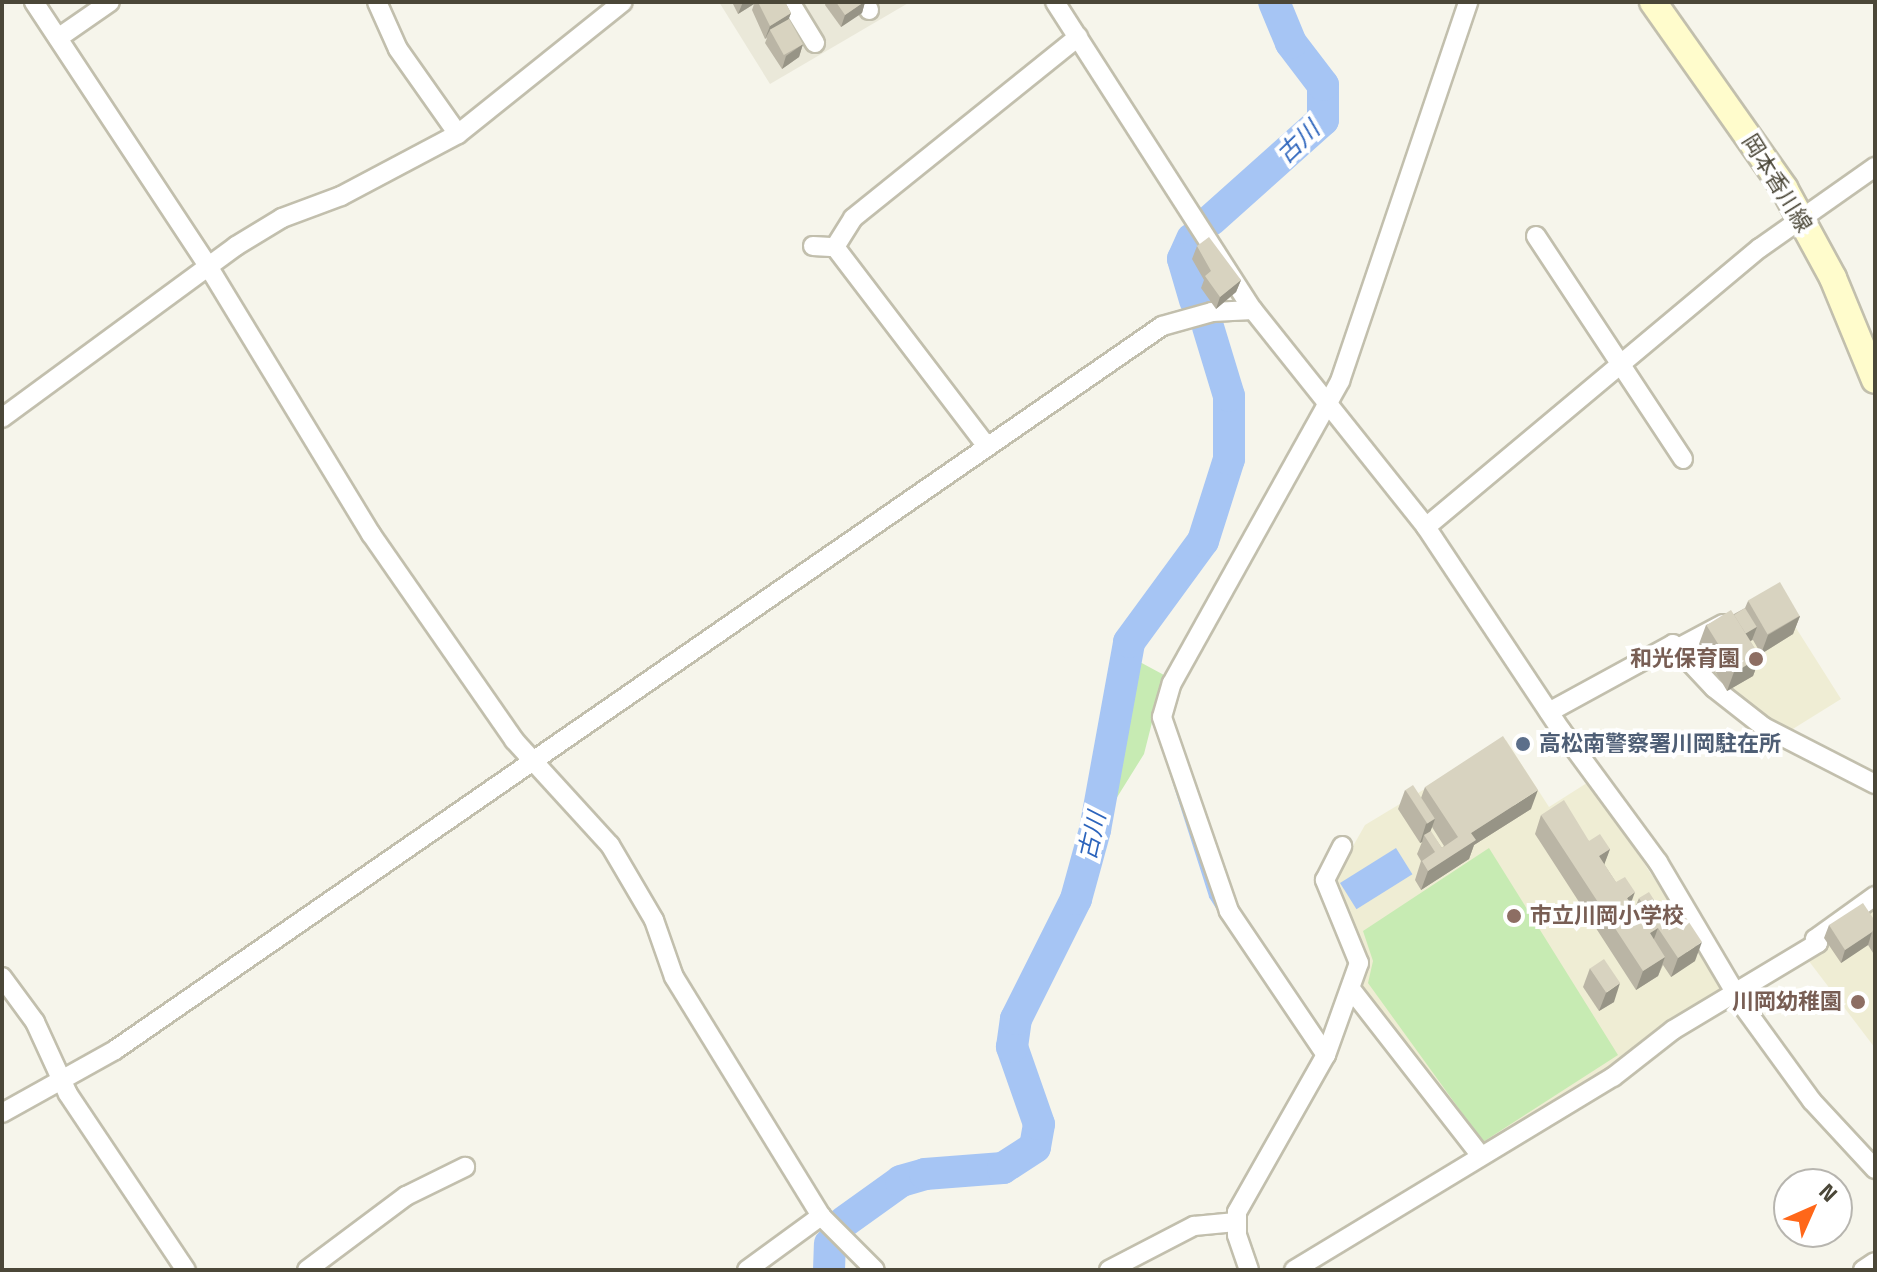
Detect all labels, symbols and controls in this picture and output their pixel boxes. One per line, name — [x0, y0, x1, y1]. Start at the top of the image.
water label: 古川 — [1271, 115, 1325, 169]
street label: 岡本香川線 — [1737, 129, 1817, 237]
place label: 和光保育園 — [1630, 646, 1740, 672]
marker: 和光保育園 — [1747, 650, 1765, 668]
place label: 高松南警察署川岡駐在所 — [1539, 731, 1781, 757]
marker: 高松南警察署川岡駐在所 — [1514, 735, 1532, 753]
water label: 古川 — [1073, 809, 1111, 863]
place label: 市立川岡小学校 — [1530, 903, 1684, 929]
marker: 市立川岡小学校 — [1505, 907, 1523, 925]
place label: 川岡幼稚園 — [1732, 989, 1842, 1015]
marker: 川岡幼稚園 — [1849, 993, 1867, 1011]
north arrow — [1773, 1168, 1853, 1248]
text: N — [1811, 1175, 1846, 1210]

